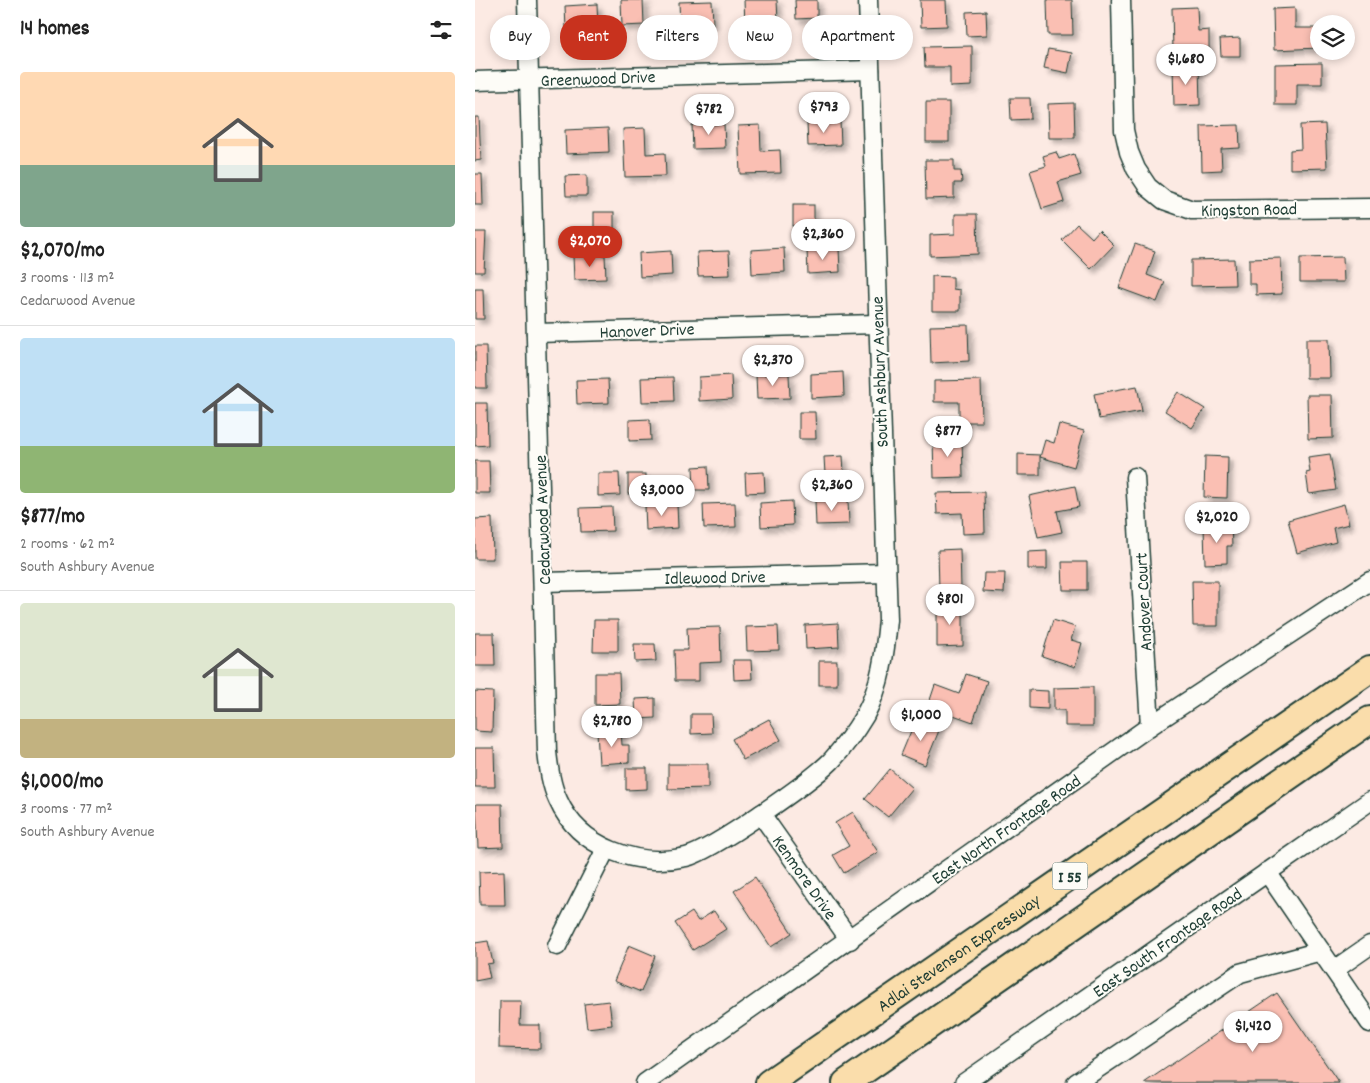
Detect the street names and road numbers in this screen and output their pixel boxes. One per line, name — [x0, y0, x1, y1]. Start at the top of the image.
street label: Greenwood Drive — [540, 66, 656, 95]
street label: Kingston Road — [1201, 198, 1297, 225]
street label: South Ashbury Avenue — [866, 296, 897, 448]
street label: Hanover Drive — [599, 318, 695, 347]
street label: Cedarwood Avenue — [530, 455, 559, 585]
street label: Andover Court — [1130, 552, 1161, 652]
street label: Idlewood Drive — [664, 566, 766, 593]
street label: East North Frontage Road — [928, 770, 1087, 892]
street label: Kenmore Drive — [765, 831, 841, 926]
road number: I 55 — [1053, 862, 1087, 889]
street label: East South Frontage Road — [1089, 883, 1248, 1005]
street label: Adlai Stevenson Expressway — [873, 889, 1047, 1020]

